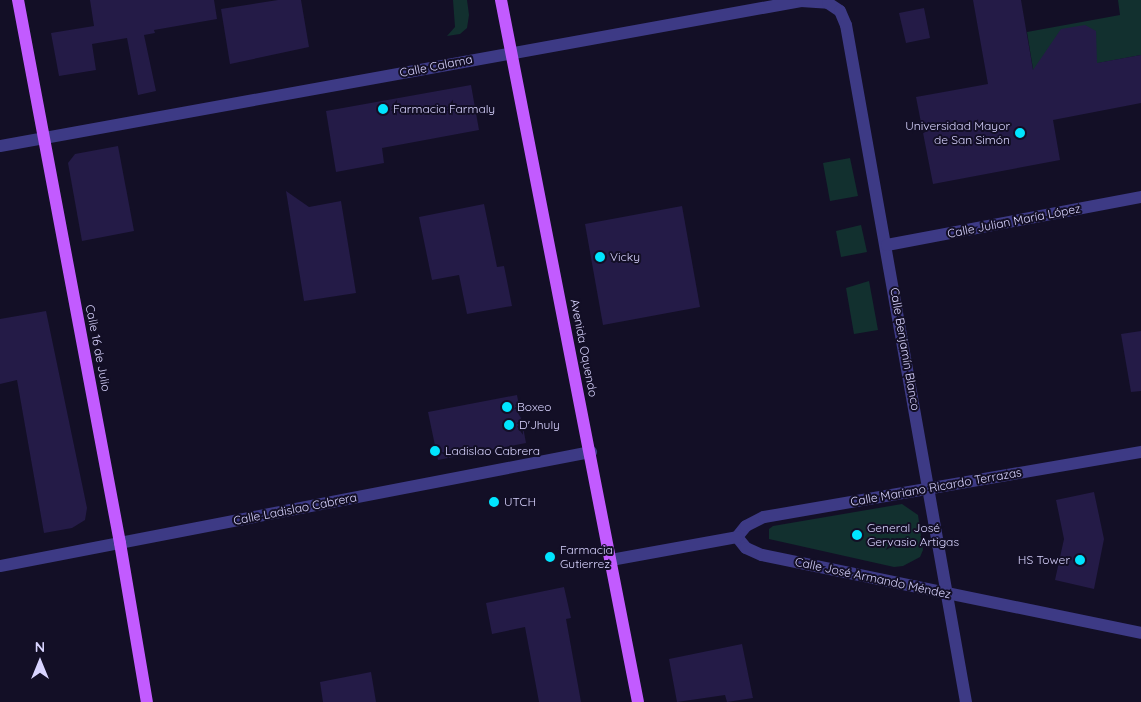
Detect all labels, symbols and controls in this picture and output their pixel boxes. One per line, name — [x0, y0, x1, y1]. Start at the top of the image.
street label: Calle Calama — [398, 52, 474, 80]
place label: Farmacia Farmaly — [393, 102, 495, 116]
marker: Farmacia Farmaly — [377, 103, 389, 115]
place label: Universidad Mayor de San Simón — [905, 119, 1010, 147]
marker: Universidad Mayor de San Simón — [1014, 127, 1026, 139]
street label: Calle Julian María López — [946, 201, 1082, 241]
place label: Vicky — [610, 250, 640, 264]
marker: Vicky — [594, 251, 606, 263]
street label: Calle Benjamín Blanco — [887, 286, 923, 412]
street label: Avenida Oquendo — [567, 298, 601, 398]
street label: Calle 16 de Julio — [83, 303, 113, 393]
place label: Boxeo — [517, 400, 552, 414]
marker: Boxeo — [501, 401, 513, 413]
place label: D'Jhuly — [519, 418, 560, 432]
marker: D'Jhuly — [503, 419, 515, 431]
place label: Ladislao Cabrera — [445, 444, 540, 458]
marker: Ladislao Cabrera — [429, 445, 441, 457]
street label: Calle Mariano Ricardo Terrazas — [849, 465, 1023, 509]
street label: Calle Ladislao Cabrera — [232, 490, 358, 528]
place label: UTCH — [504, 495, 536, 509]
marker: UTCH — [488, 496, 500, 508]
place label: General José Gervasio Artigas — [867, 521, 959, 549]
marker: General José Gervasio Artigas — [851, 529, 863, 541]
place label: Farmacia Gutierrez — [560, 543, 613, 571]
marker: Farmacia Gutierrez — [544, 551, 556, 563]
place label: HS Tower — [1018, 553, 1070, 567]
street label: Calle José Armando Méndez — [794, 554, 952, 602]
marker: HS Tower — [1074, 554, 1086, 566]
north arrow — [15, 637, 65, 687]
text: N — [35, 638, 45, 656]

